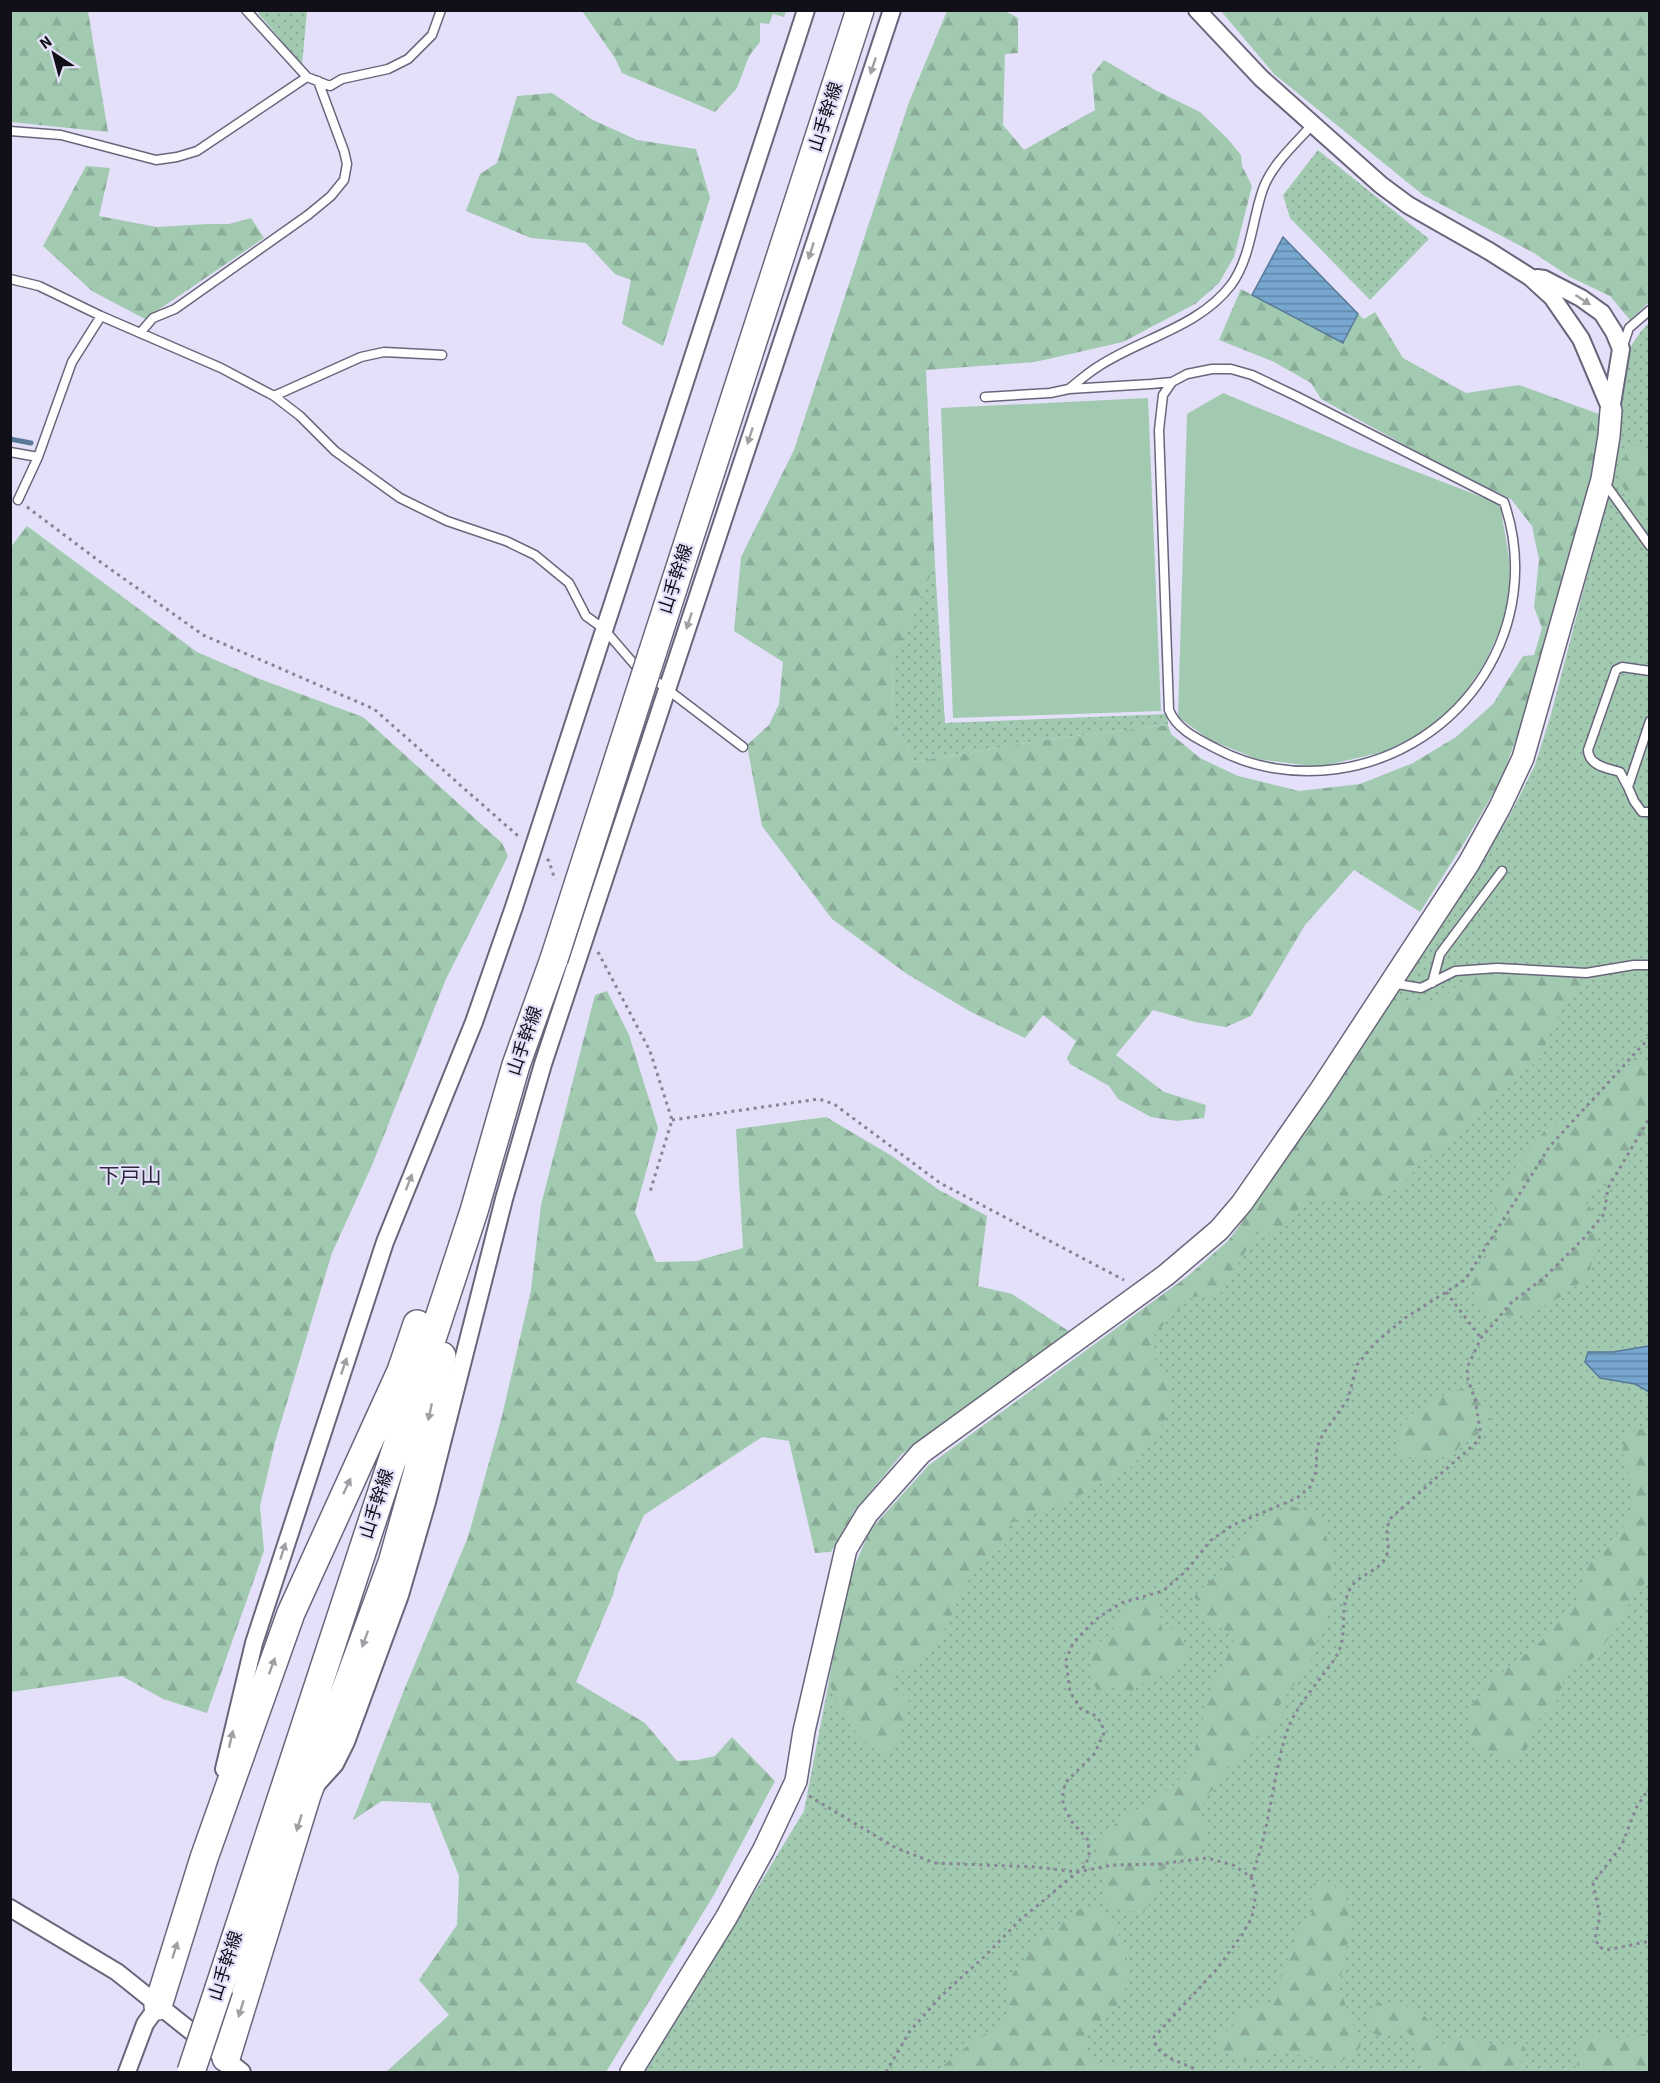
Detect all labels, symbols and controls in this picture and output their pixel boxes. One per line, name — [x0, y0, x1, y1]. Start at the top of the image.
north arrow — [24, 24, 84, 84]
text: N — [35, 31, 57, 55]
one-way arrow — [867, 57, 877, 75]
street label: 山手幹線 — [803, 79, 849, 155]
one-way arrow — [806, 242, 816, 260]
one-way arrow — [1575, 295, 1591, 306]
one-way arrow — [745, 427, 755, 445]
street label: 山手幹線 — [653, 541, 699, 617]
one-way arrow — [684, 612, 693, 630]
street label: 山手幹線 — [501, 1003, 549, 1079]
district label: 下戸山 — [99, 1161, 162, 1191]
one-way arrow — [404, 1173, 414, 1191]
one-way arrow — [339, 1357, 349, 1375]
one-way arrow — [425, 1402, 434, 1421]
street label: 山手幹線 — [354, 1466, 400, 1542]
one-way arrow — [343, 1478, 352, 1495]
one-way arrow — [279, 1542, 289, 1560]
one-way arrow — [360, 1631, 370, 1649]
one-way arrow — [267, 1657, 277, 1675]
one-way arrow — [226, 1730, 236, 1748]
one-way arrow — [294, 1814, 303, 1832]
street label: 山手幹線 — [203, 1928, 249, 2004]
one-way arrow — [171, 1941, 180, 1959]
one-way arrow — [236, 2000, 245, 2018]

